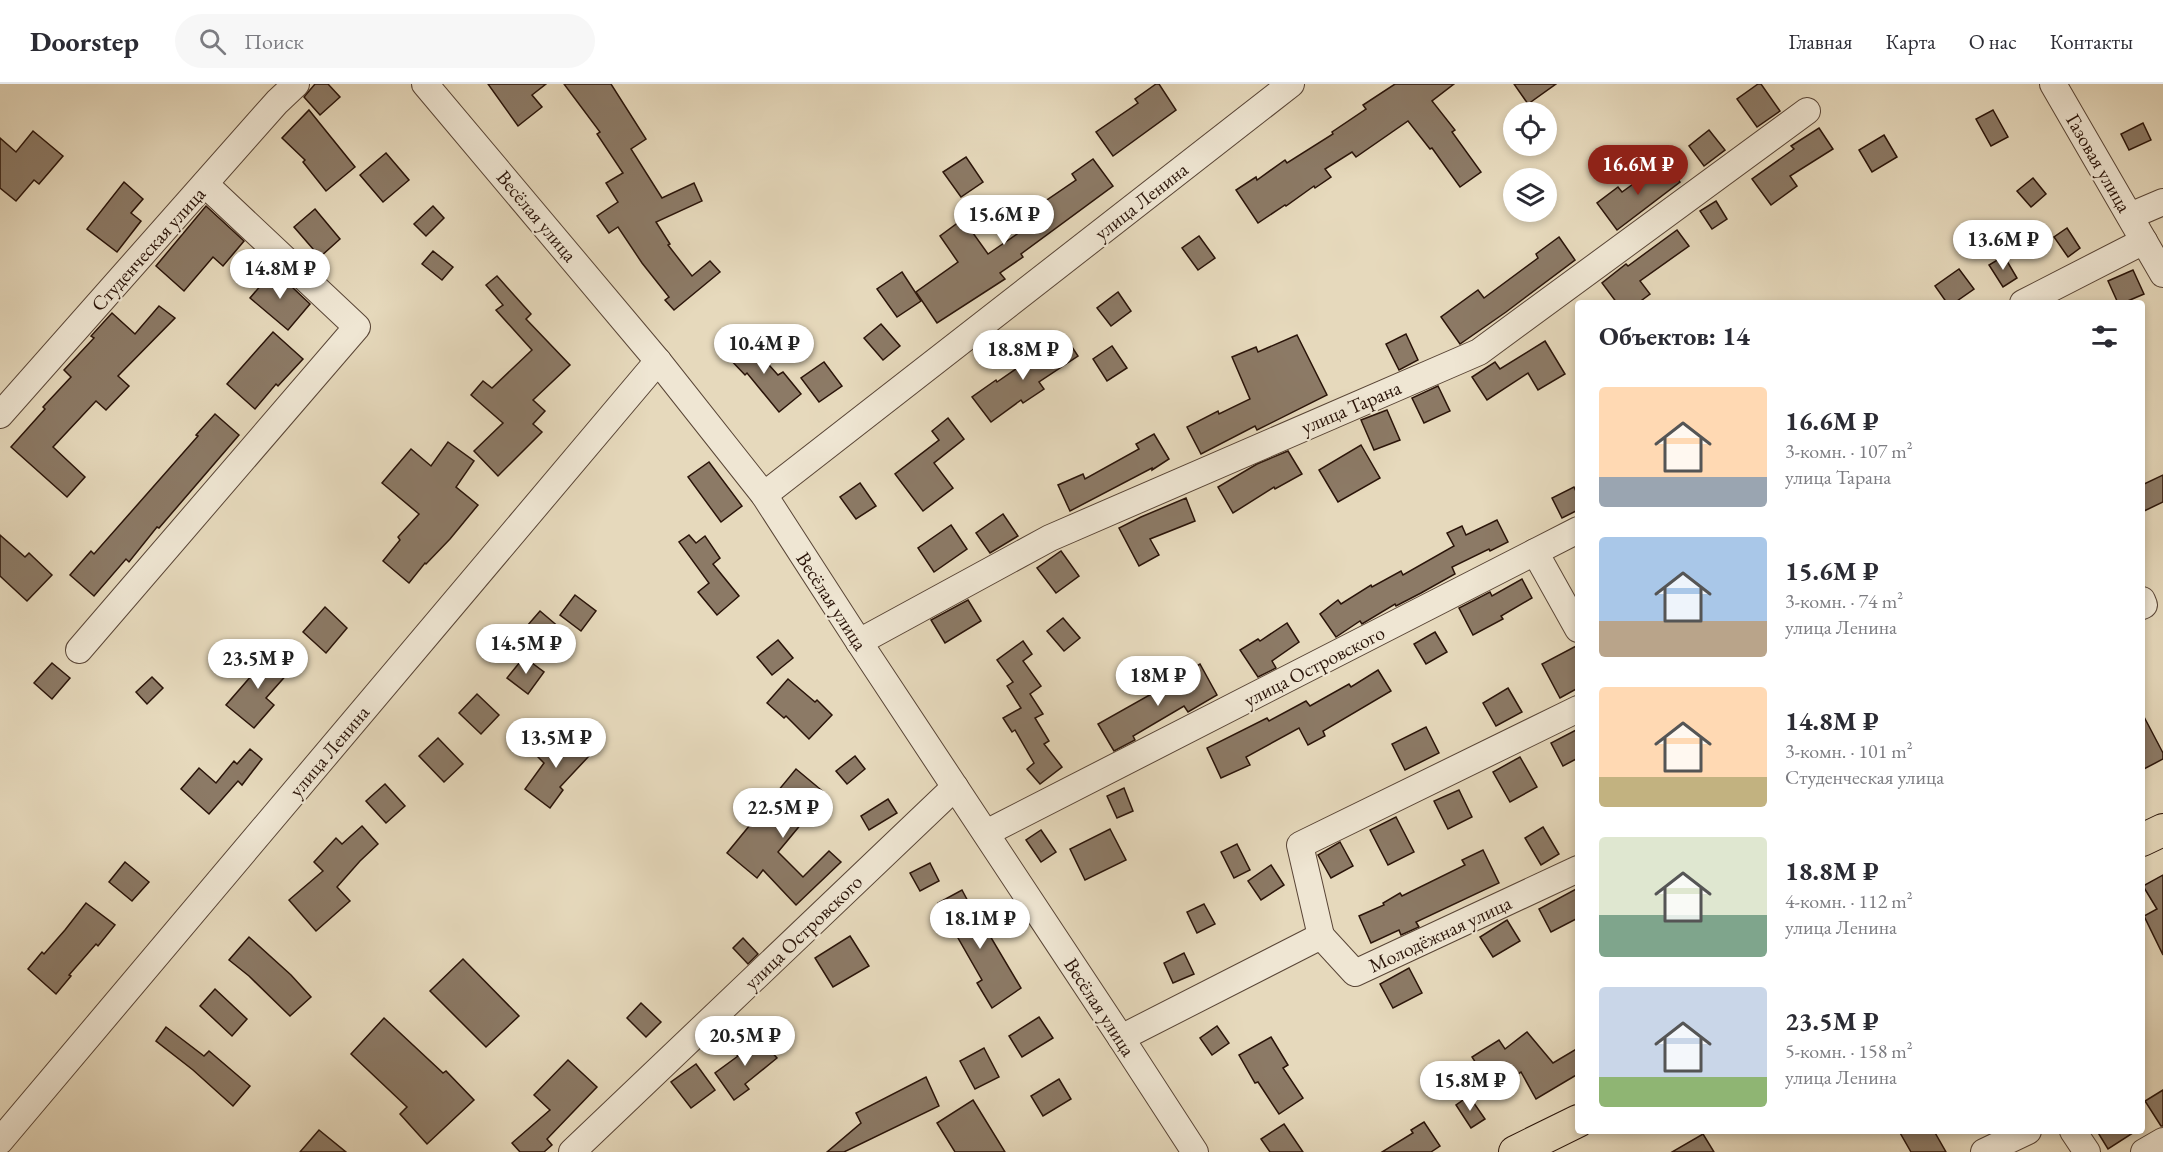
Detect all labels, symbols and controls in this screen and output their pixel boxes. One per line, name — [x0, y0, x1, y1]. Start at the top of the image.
search box — [175, 14, 595, 68]
text: Doorstep — [30, 23, 139, 59]
icon: search — [196, 25, 229, 58]
text: Поиск — [244, 27, 304, 56]
text: Главная — [1788, 28, 1852, 55]
text: Карта — [1885, 28, 1936, 55]
text: О нас — [1969, 28, 2017, 55]
text: Контакты — [2050, 28, 2133, 55]
map controls — [1503, 102, 1557, 222]
button: locate — [1503, 102, 1557, 156]
street label: Газовая улица — [2060, 109, 2138, 217]
pin: 16.6M ₽ — [1583, 145, 1693, 196]
text: 16.6M ₽ — [1602, 151, 1674, 177]
street label: улица Ленина — [1089, 156, 1193, 246]
street label: Весёлая улица — [491, 165, 583, 267]
button: layers — [1503, 168, 1557, 222]
street label: Студенческая улица — [85, 181, 211, 317]
pin: 15.6M ₽ — [949, 195, 1059, 246]
text: 15.6M ₽ — [968, 201, 1040, 227]
pin: 13.6M ₽ — [1948, 220, 2058, 271]
text: 13.6M ₽ — [1967, 226, 2039, 252]
pin: 14.8M ₽ — [225, 249, 335, 300]
text: 14.8M ₽ — [244, 255, 316, 281]
text: Объектов: 14 — [1599, 319, 1750, 353]
icon: filters — [2088, 320, 2121, 353]
pin: 10.4M ₽ — [709, 324, 819, 375]
text: 10.4M ₽ — [728, 330, 800, 356]
pin: 18.8M ₽ — [968, 330, 1078, 381]
text: 18.8M ₽ — [987, 336, 1059, 362]
street label: улица Тарана — [1297, 374, 1405, 440]
text: 16.6M ₽ — [1785, 404, 1879, 438]
icon: home — [1647, 411, 1719, 483]
text: 3-комн. · 107 m² — [1785, 438, 1913, 464]
text: улица Тарана — [1785, 464, 1891, 490]
street label: Весёлая улица — [791, 547, 873, 655]
text: 15.6M ₽ — [1785, 554, 1879, 588]
icon: home — [1647, 561, 1719, 633]
text: 3-комн. · 74 m² — [1785, 588, 1903, 614]
text: улица Ленина — [1785, 614, 1897, 640]
street label: улица Островского — [1239, 619, 1389, 713]
pin: 14.5M ₽ — [471, 624, 581, 675]
text: 14.5M ₽ — [490, 630, 562, 656]
pin: 23.5M ₽ — [203, 639, 313, 690]
text: 23.5M ₽ — [222, 645, 294, 671]
pin: 18M ₽ — [1116, 656, 1200, 707]
text: 18M ₽ — [1130, 662, 1186, 688]
street label: улица Ленина — [283, 700, 375, 802]
text: 14.8M ₽ — [1785, 704, 1879, 738]
icon: home — [1647, 711, 1719, 783]
pin: 13.5M ₽ — [501, 718, 611, 769]
text: 13.5M ₽ — [520, 724, 592, 750]
text: 3-комн. · 101 m² — [1785, 738, 1913, 764]
text: Студенческая улица — [1785, 764, 1944, 790]
pin: 22.5M ₽ — [728, 788, 838, 839]
text: 22.5M ₽ — [747, 794, 819, 820]
text: 18.8M ₽ — [1785, 854, 1879, 888]
icon: home — [1647, 861, 1719, 933]
street label: улица Островского — [738, 869, 868, 995]
text: 4-комн. · 112 m² — [1785, 888, 1913, 914]
street label: Молодёжная улица — [1364, 890, 1516, 978]
pin: 18.1M ₽ — [925, 899, 1035, 950]
text: 18.1M ₽ — [944, 905, 1016, 931]
text: улица Ленина — [1785, 914, 1897, 940]
street label: Весёлая улица — [1059, 953, 1141, 1061]
text: 23.5M ₽ — [1785, 1004, 1879, 1038]
icon: home — [1647, 1011, 1719, 1083]
pin: 20.5M ₽ — [690, 1016, 800, 1067]
text: 20.5M ₽ — [709, 1022, 781, 1048]
text: 5-комн. · 158 m² — [1785, 1038, 1913, 1064]
pin: 15.8M ₽ — [1415, 1061, 1525, 1112]
text: улица Ленина — [1785, 1064, 1897, 1090]
text: 15.8M ₽ — [1434, 1067, 1506, 1093]

